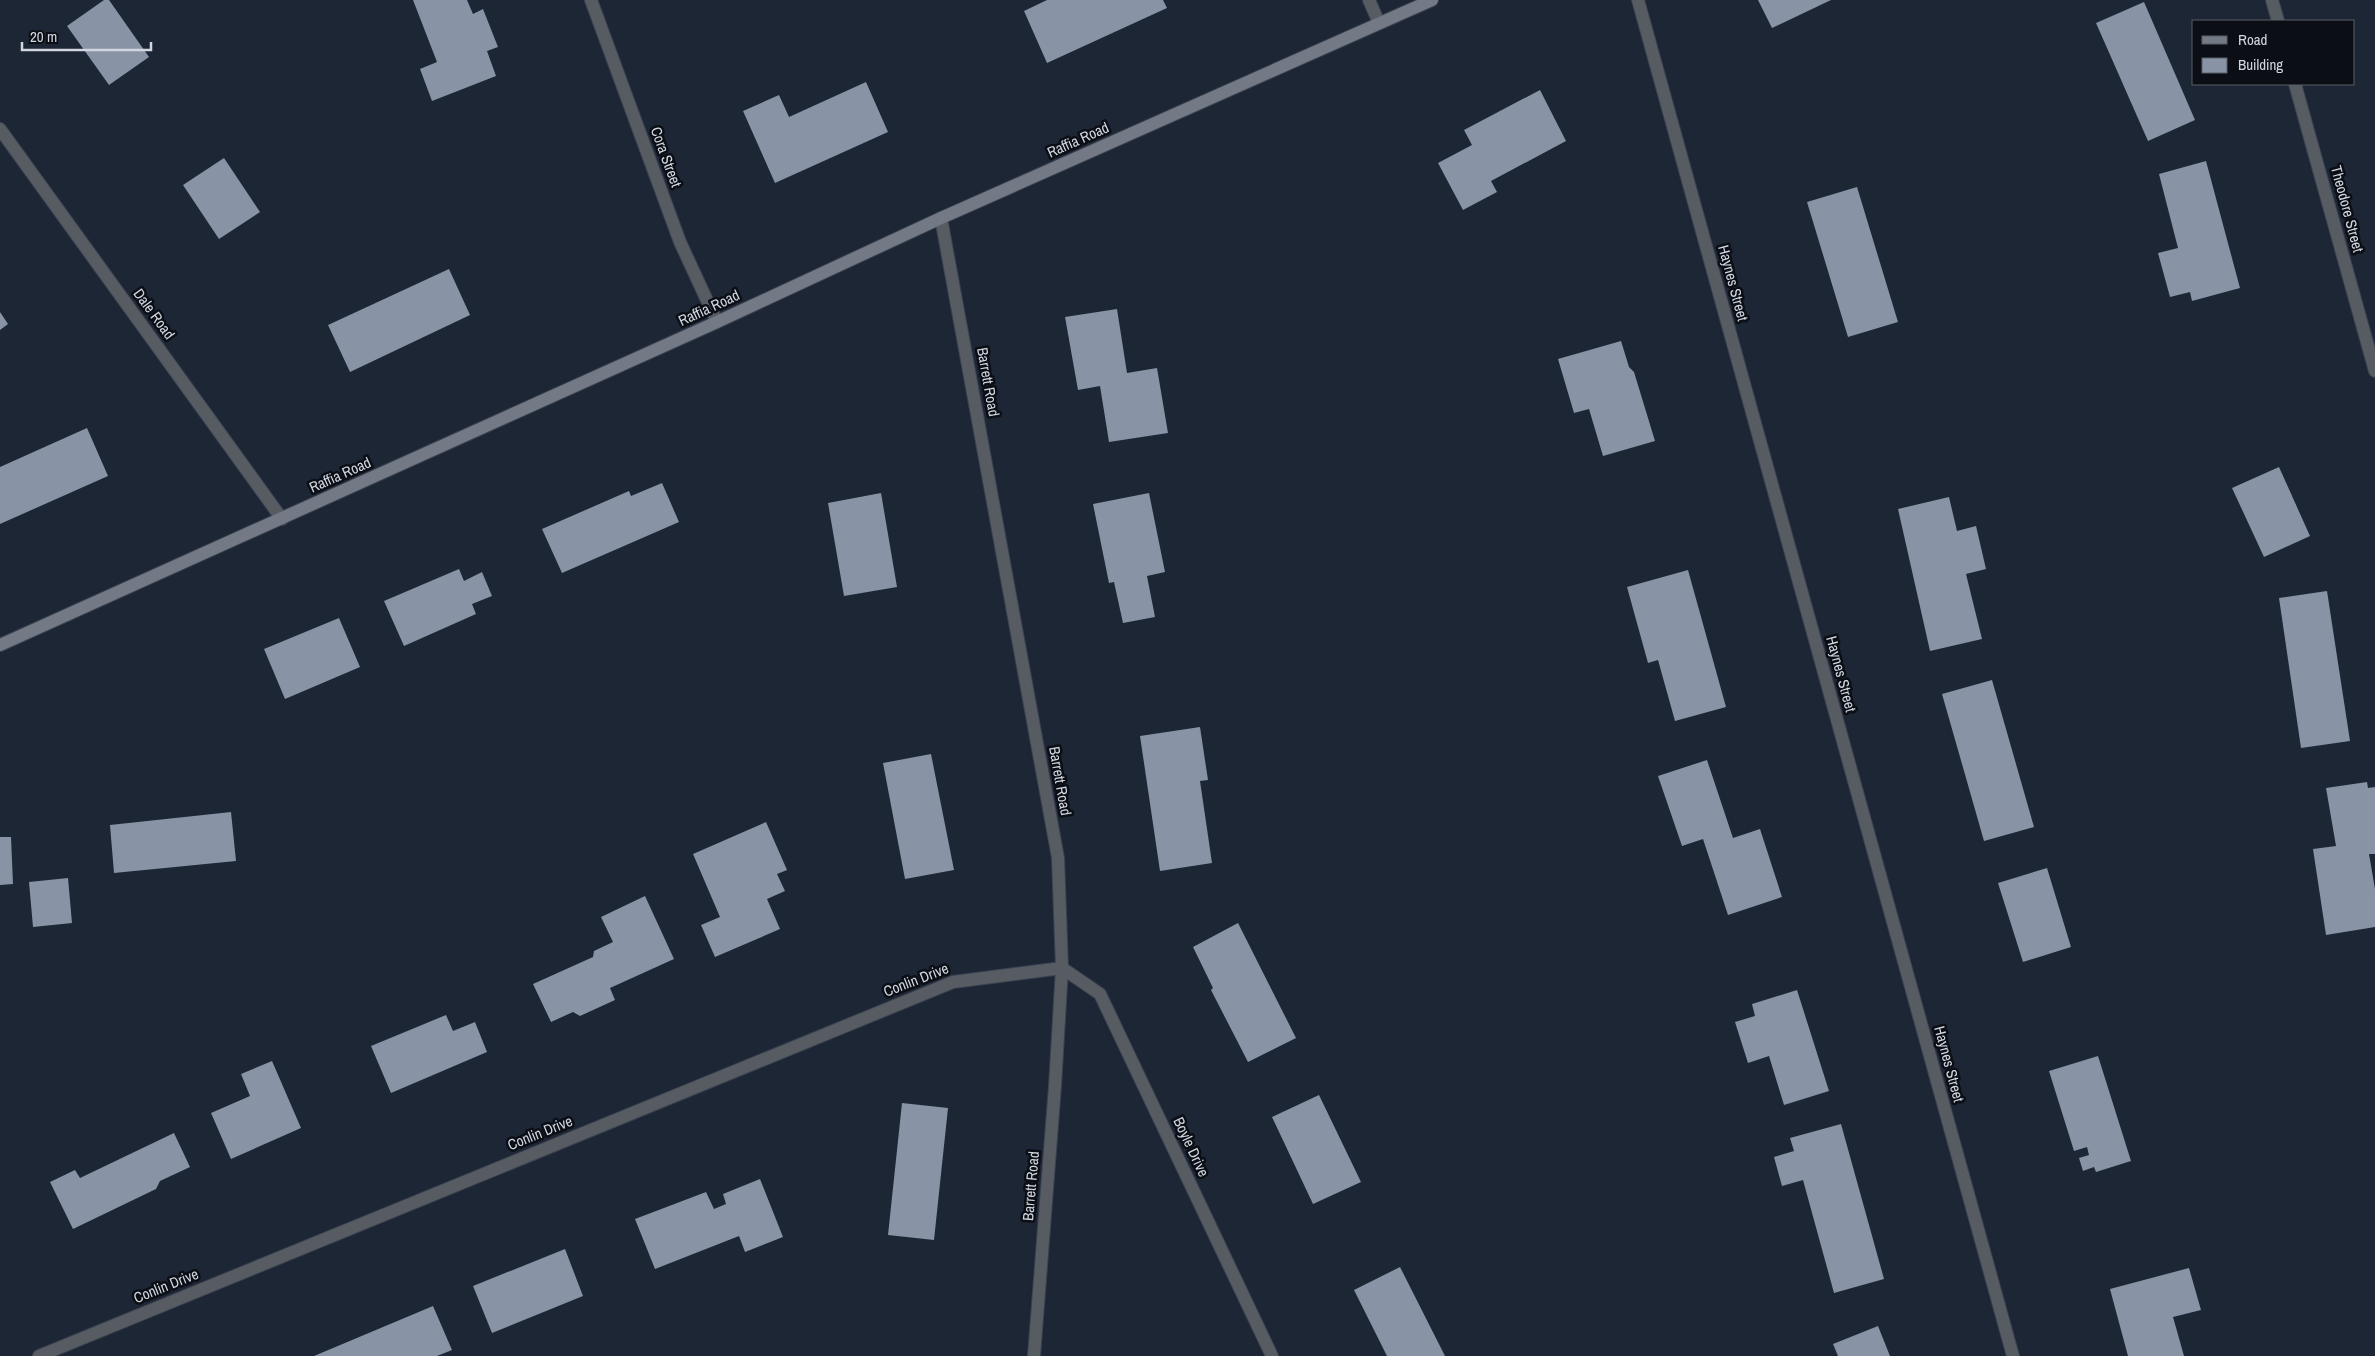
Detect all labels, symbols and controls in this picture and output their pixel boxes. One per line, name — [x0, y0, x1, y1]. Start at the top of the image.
scale bar — [22, 20, 151, 52]
legend — [2192, 20, 2355, 85]
text: 20 m — [30, 26, 57, 47]
text: Road — [2238, 29, 2267, 50]
text: Building — [2238, 54, 2283, 75]
street label: Raffia Road — [1044, 117, 1112, 162]
street label: Cora Street — [646, 124, 687, 191]
street label: Theodore Street — [2326, 163, 2369, 255]
street label: Haynes Street — [1713, 243, 1754, 324]
street label: Dale Road — [129, 284, 180, 343]
street label: Raffia Road — [675, 284, 743, 331]
street label: Barrett Road — [972, 346, 1005, 418]
street label: Raffia Road — [306, 452, 374, 497]
street label: Haynes Street — [1821, 634, 1862, 715]
street label: Barrett Road — [1044, 745, 1077, 817]
street label: Conlin Drive — [880, 957, 952, 1002]
street label: Haynes Street — [1929, 1024, 1970, 1105]
street label: Conlin Drive — [504, 1110, 576, 1155]
street label: Boyle Drive — [1169, 1114, 1214, 1180]
street label: Barrett Road — [1017, 1150, 1044, 1222]
street label: Conlin Drive — [130, 1263, 202, 1308]

